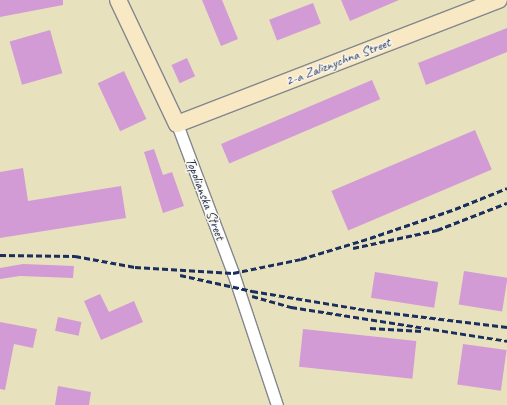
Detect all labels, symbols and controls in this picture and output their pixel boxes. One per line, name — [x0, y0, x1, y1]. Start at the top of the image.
street label: 2-a Zaliznychna Street — [283, 34, 393, 90]
street label: Topolianska Street — [182, 155, 228, 243]

